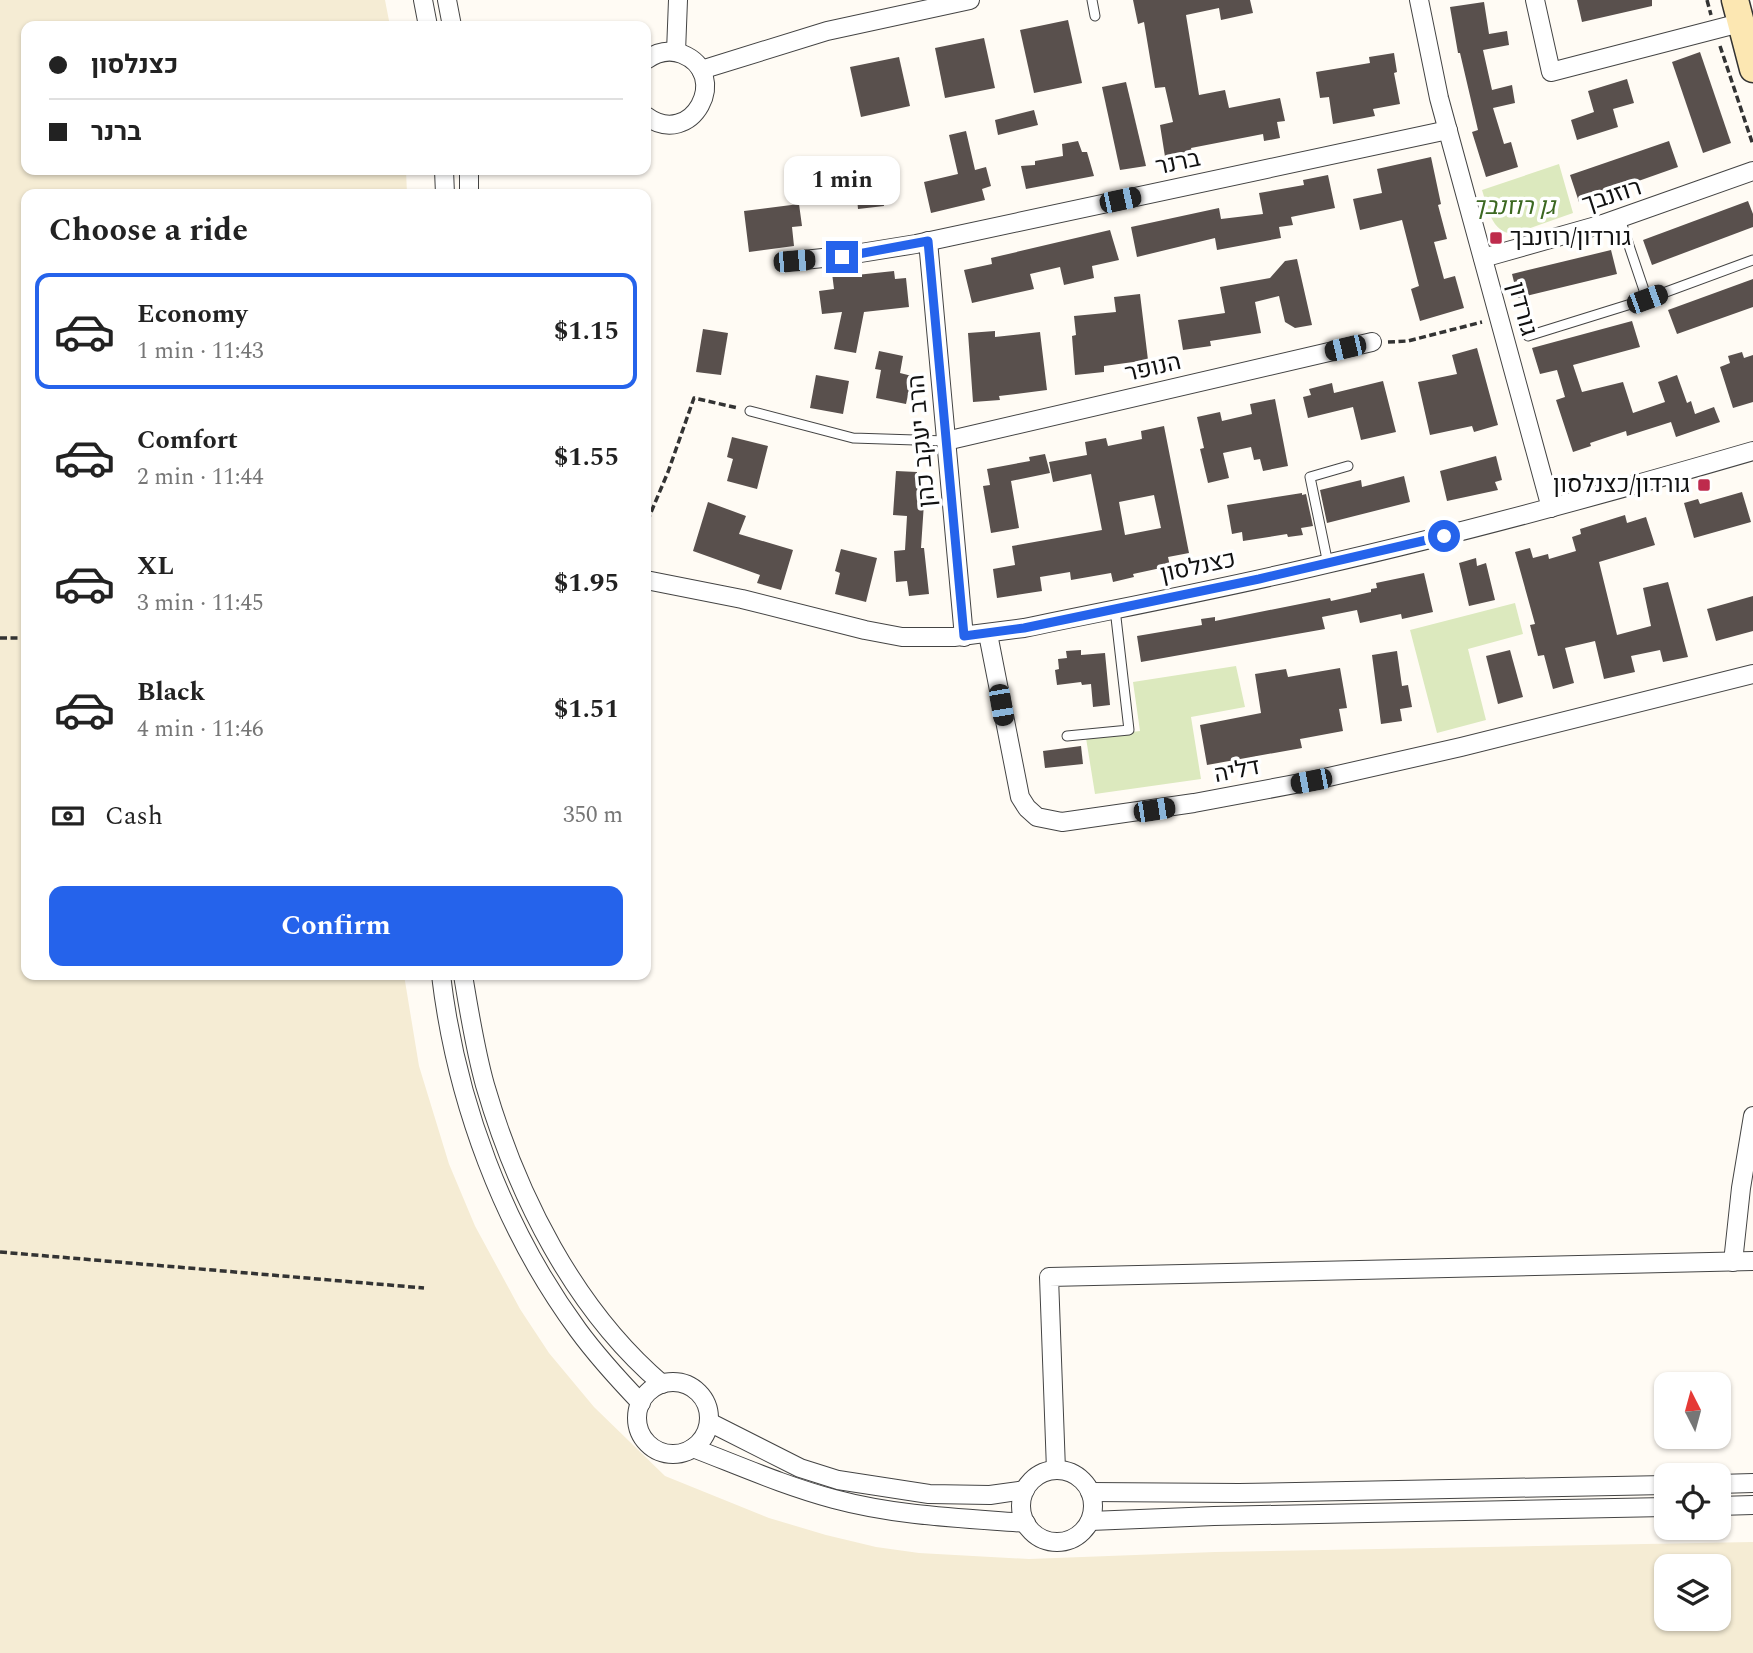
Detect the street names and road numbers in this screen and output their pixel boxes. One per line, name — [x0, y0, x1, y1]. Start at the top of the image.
street label: ברנר — [1152, 141, 1204, 185]
street label: רוזנבך — [1578, 170, 1646, 222]
street label: גורדון — [1498, 278, 1546, 340]
street label: הנופר — [1121, 344, 1185, 392]
street label: הרב יעקב כהן — [898, 373, 946, 509]
street label: כצנלסון — [1157, 541, 1239, 593]
street label: דליה — [1211, 749, 1263, 793]

